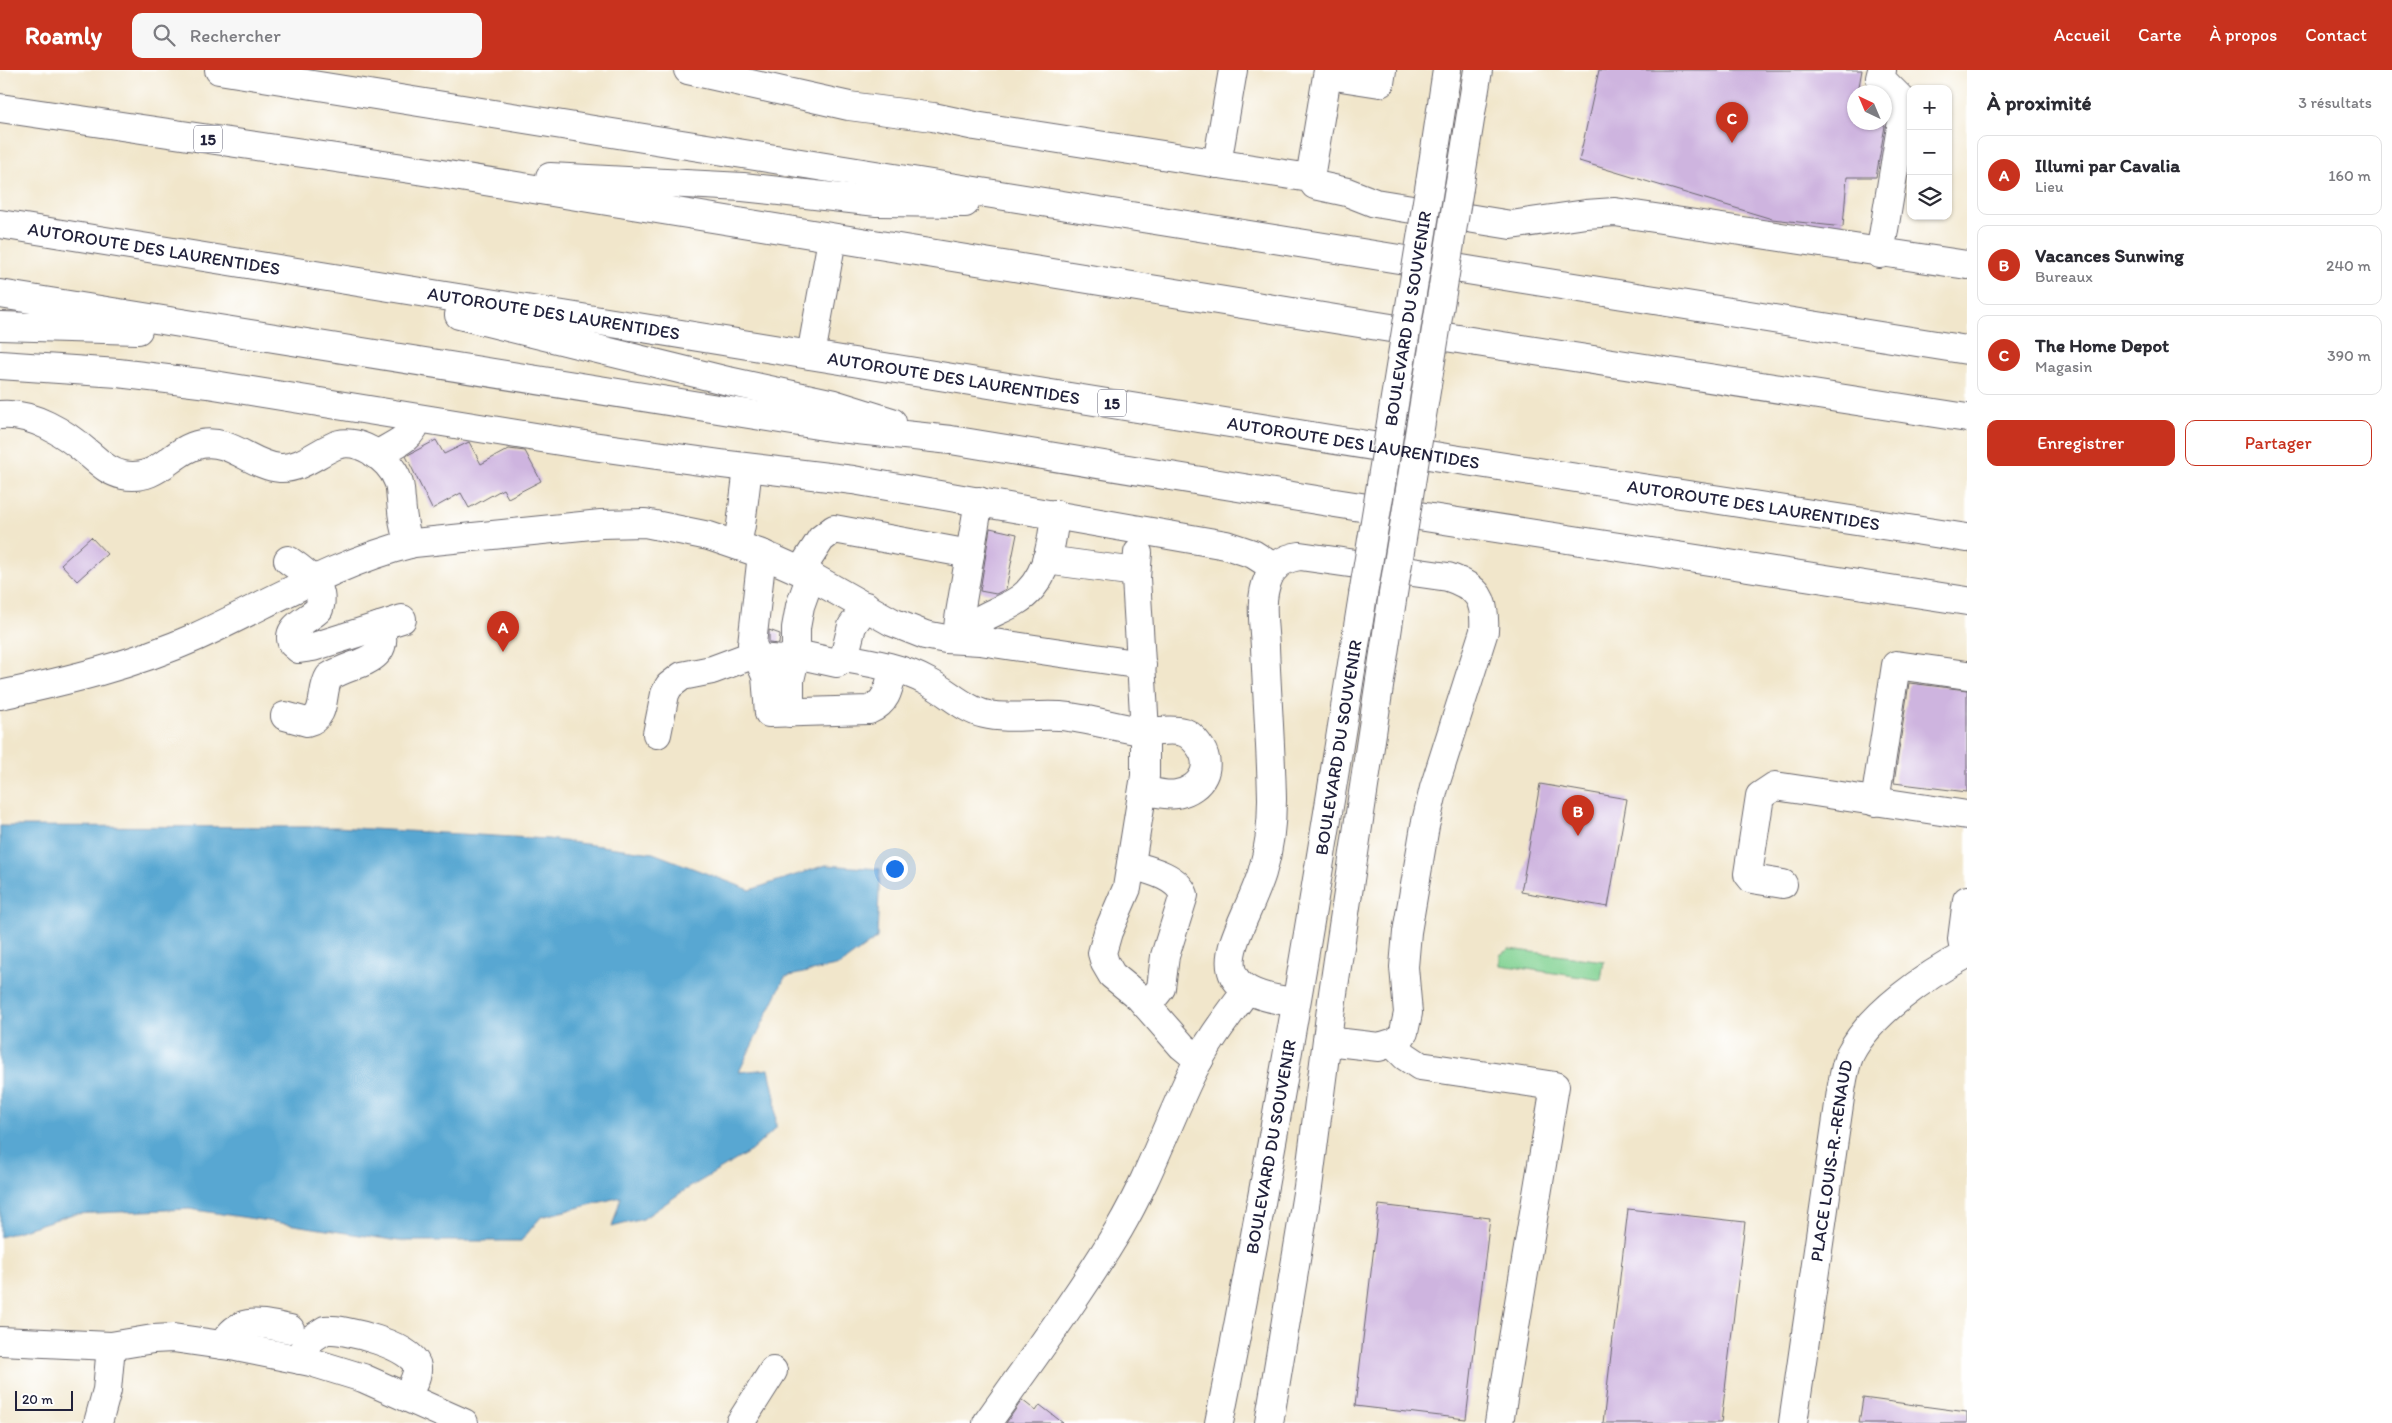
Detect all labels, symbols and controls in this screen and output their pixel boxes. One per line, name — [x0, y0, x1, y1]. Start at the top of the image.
search box — [132, 13, 482, 58]
text: Roamly — [25, 21, 102, 50]
icon: search — [150, 21, 178, 49]
text: Rechercher — [190, 24, 281, 47]
text: Accueil — [2054, 24, 2110, 46]
text: Carte — [2138, 24, 2181, 46]
text: À propos — [2209, 24, 2277, 46]
text: Contact — [2305, 24, 2367, 46]
north arrow — [1847, 85, 1892, 130]
map controls — [1907, 85, 1952, 220]
button: + — [1907, 85, 1952, 130]
text: À proximité — [1987, 90, 2092, 115]
text: 3 résultats — [2298, 93, 2372, 112]
pin: C — [1716, 102, 1748, 143]
road number: 15 — [194, 126, 222, 152]
button: − — [1907, 130, 1952, 175]
text: Illumi par Cavalia — [2035, 154, 2180, 177]
text: A — [1999, 166, 2009, 185]
text: 160 m — [2328, 166, 2371, 185]
button: layers — [1907, 175, 1952, 220]
text: Lieu — [2035, 177, 2064, 196]
street label: BOULEVARD DU SOUVENIR — [1380, 209, 1436, 428]
street label: AUTOROUTE DES LAURENTIDES — [26, 218, 282, 280]
text: Vacances Sunwing — [2035, 244, 2184, 267]
text: B — [1999, 256, 2009, 275]
text: 240 m — [2326, 256, 2371, 275]
text: Bureaux — [2035, 267, 2093, 286]
street label: AUTOROUTE DES LAURENTIDES — [426, 282, 682, 345]
text: The Home Depot — [2035, 334, 2169, 357]
text: C — [1999, 346, 2009, 365]
text: 390 m — [2327, 346, 2371, 365]
street label: AUTOROUTE DES LAURENTIDES — [826, 347, 1081, 409]
text: Magasin — [2035, 357, 2092, 376]
road number: 15 — [1098, 389, 1126, 416]
street label: AUTOROUTE DES LAURENTIDES — [1226, 412, 1481, 474]
button: Enregistrer — [1987, 420, 2175, 466]
button: Partager — [2185, 420, 2372, 466]
street label: AUTOROUTE DES LAURENTIDES — [1626, 475, 1881, 535]
pin: A — [487, 611, 519, 652]
street label: BOULEVARD DU SOUVENIR — [1310, 638, 1367, 857]
pin: B — [1562, 795, 1594, 836]
your location — [882, 856, 908, 882]
street label: BOULEVARD DU SOUVENIR — [1241, 1038, 1301, 1256]
street label: PLACE LOUIS-R.-RENAUD — [1805, 1057, 1858, 1263]
scale bar — [15, 1388, 72, 1411]
text: 20 m — [22, 1391, 53, 1408]

